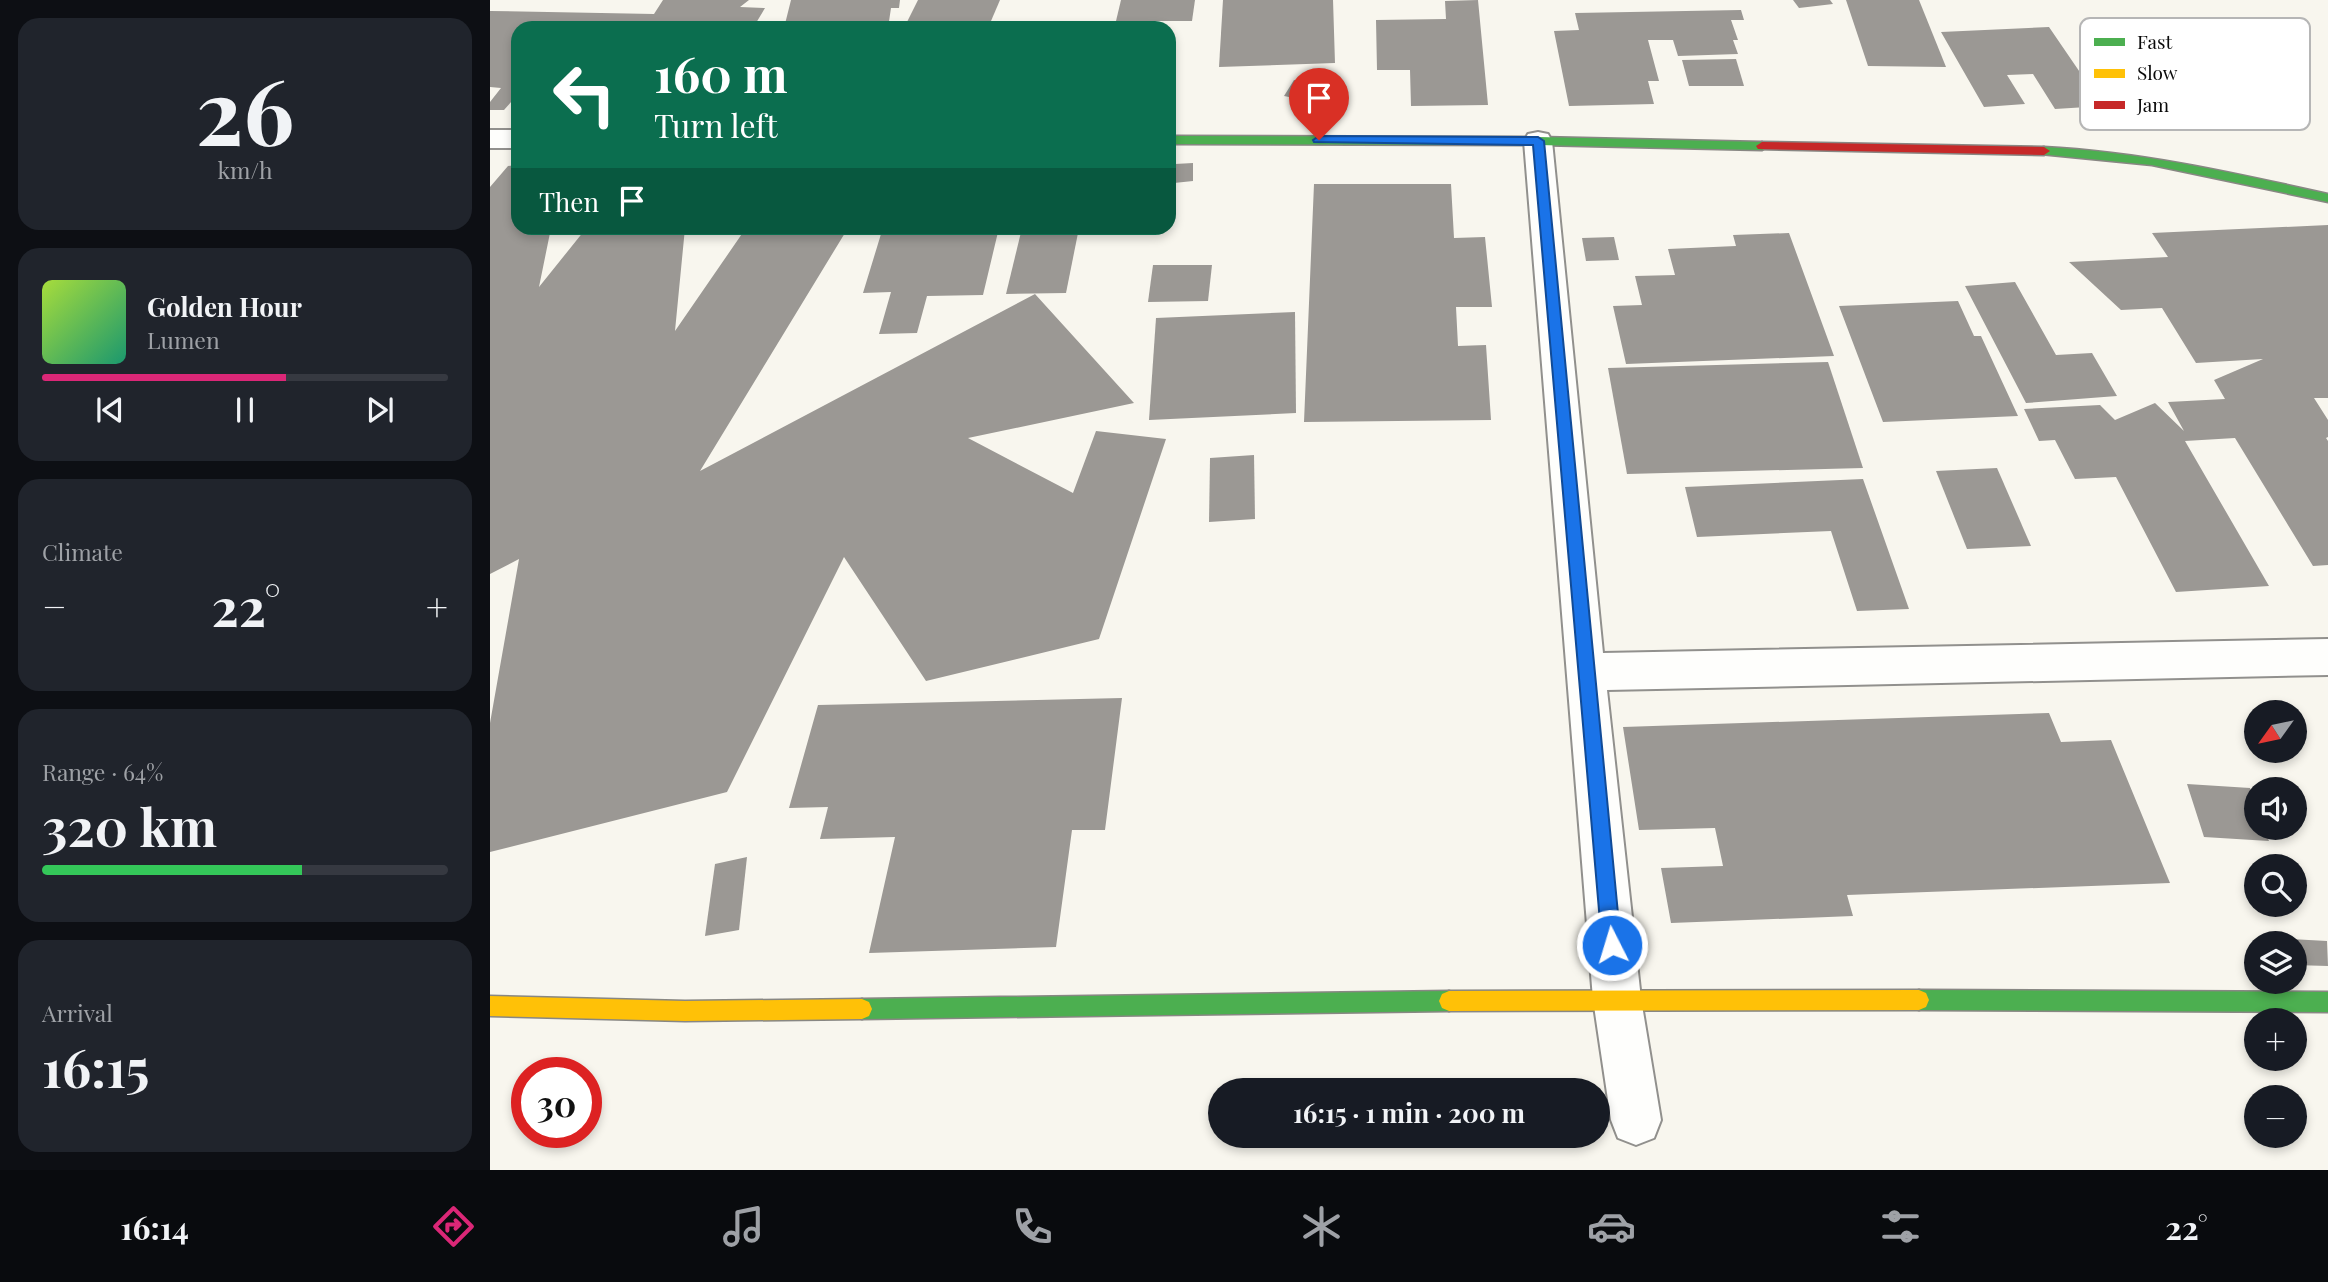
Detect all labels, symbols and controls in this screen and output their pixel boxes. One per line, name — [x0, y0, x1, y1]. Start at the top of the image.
legend — [2080, 18, 2310, 130]
text: Fast — [2137, 28, 2173, 54]
text: 160 m — [654, 40, 788, 105]
text: 26 — [196, 48, 294, 169]
icon: left — [539, 49, 630, 140]
text: Slow — [2137, 59, 2178, 85]
pin — [1289, 68, 1349, 140]
icon: arrive — [1300, 79, 1338, 117]
text: Jam — [2136, 91, 2169, 117]
text: Turn left — [654, 103, 778, 146]
text: km/h — [217, 154, 273, 185]
icon: arrive — [613, 182, 651, 220]
text: Then — [539, 184, 599, 219]
text: Golden Hour — [147, 289, 302, 324]
text: Lumen — [147, 324, 220, 355]
icon: previous — [91, 391, 129, 429]
icon: pause — [226, 391, 264, 429]
icon: next — [361, 391, 399, 429]
text: Climate — [42, 536, 123, 567]
text: 22° — [212, 571, 281, 640]
text: − — [42, 580, 67, 631]
text: + — [426, 580, 448, 631]
north arrow — [2244, 700, 2306, 763]
map controls — [2244, 700, 2307, 1148]
text: Range · 64% — [42, 756, 163, 787]
button: sound — [2244, 777, 2307, 840]
text: 320 km — [42, 791, 217, 860]
button: search — [2244, 854, 2307, 917]
position arrow — [1575, 908, 1649, 982]
button: layers — [2244, 931, 2307, 994]
text: Arrival — [42, 997, 113, 1028]
button: + — [2244, 1008, 2307, 1071]
text: 16:15 — [42, 1032, 149, 1101]
speed limit sign: 30 — [511, 1057, 602, 1148]
button: − — [2244, 1085, 2307, 1148]
text: 16:15 · 1 min · 200 m — [1293, 1095, 1525, 1130]
icon: directions — [429, 1202, 478, 1251]
icon: music — [719, 1202, 768, 1251]
icon: phone — [1008, 1202, 1057, 1251]
icon: climate — [1297, 1202, 1346, 1251]
icon: car — [1587, 1202, 1636, 1251]
icon: filters — [1876, 1202, 1925, 1251]
text: 16:14 — [120, 1205, 189, 1248]
text: 22° — [2165, 1205, 2208, 1248]

